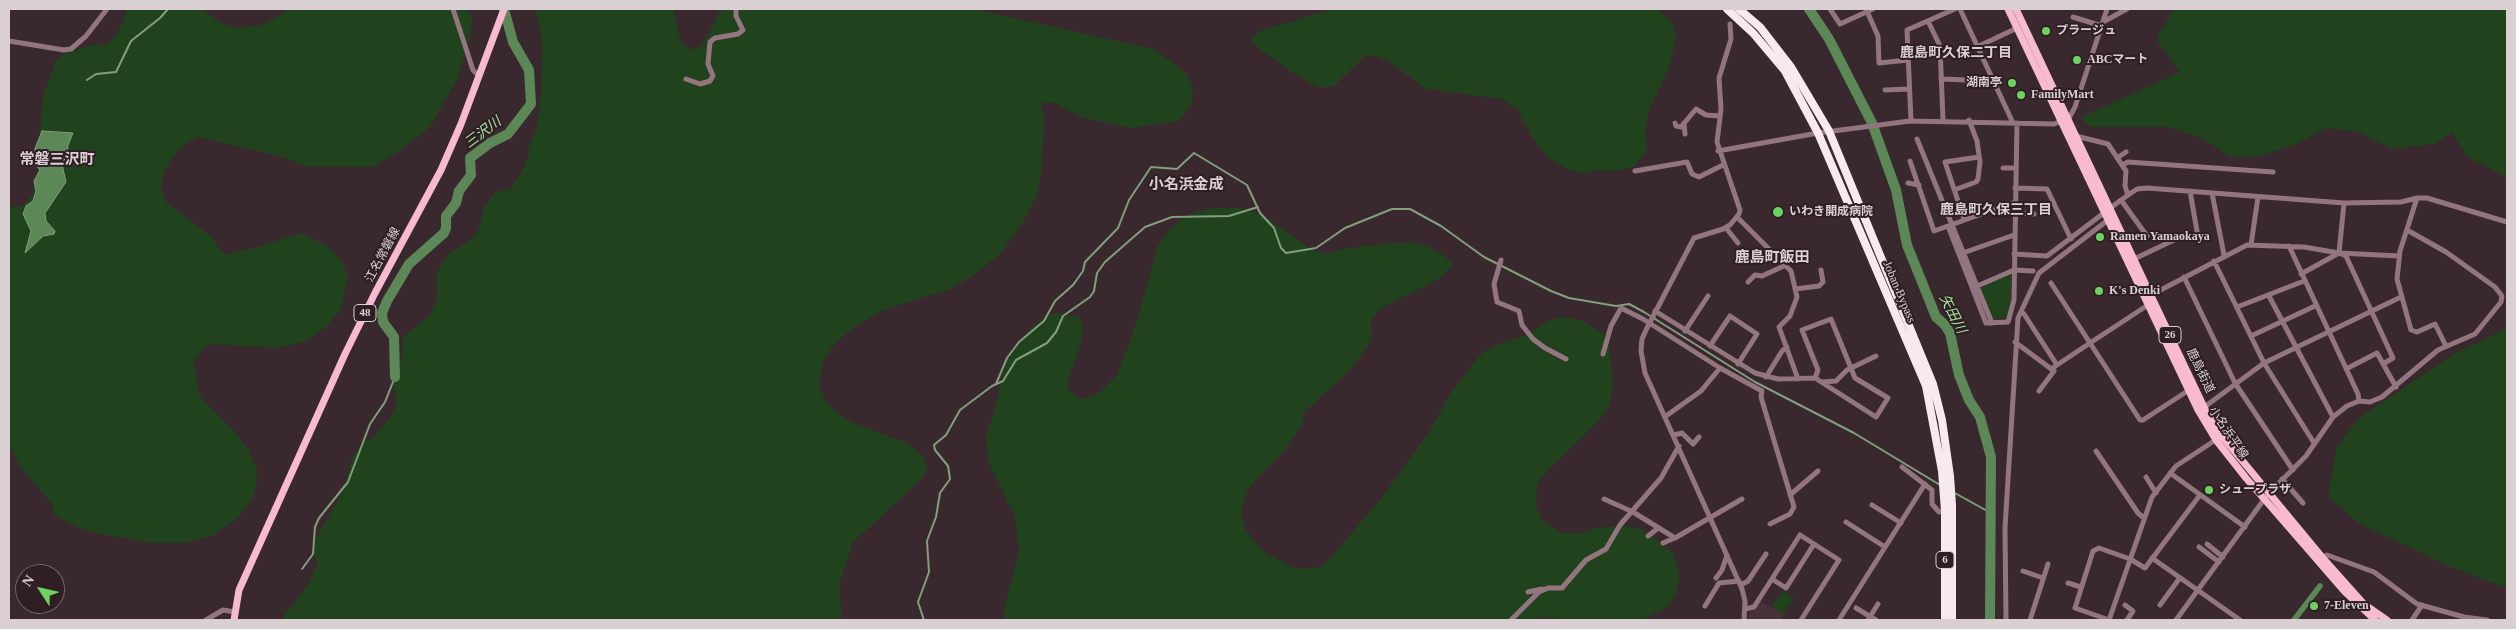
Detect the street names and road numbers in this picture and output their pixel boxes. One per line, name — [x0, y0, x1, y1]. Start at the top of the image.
street label: 江名常磐線 — [363, 225, 403, 285]
street label: Joban Bypass — [1880, 259, 1918, 325]
road number: 48 — [354, 304, 376, 322]
road number: 26 — [2159, 326, 2181, 344]
street label: 鹿島街道 — [2183, 346, 2217, 396]
street label: 小名浜平線 — [2205, 404, 2251, 462]
road number: 6 — [1936, 552, 1954, 568]

